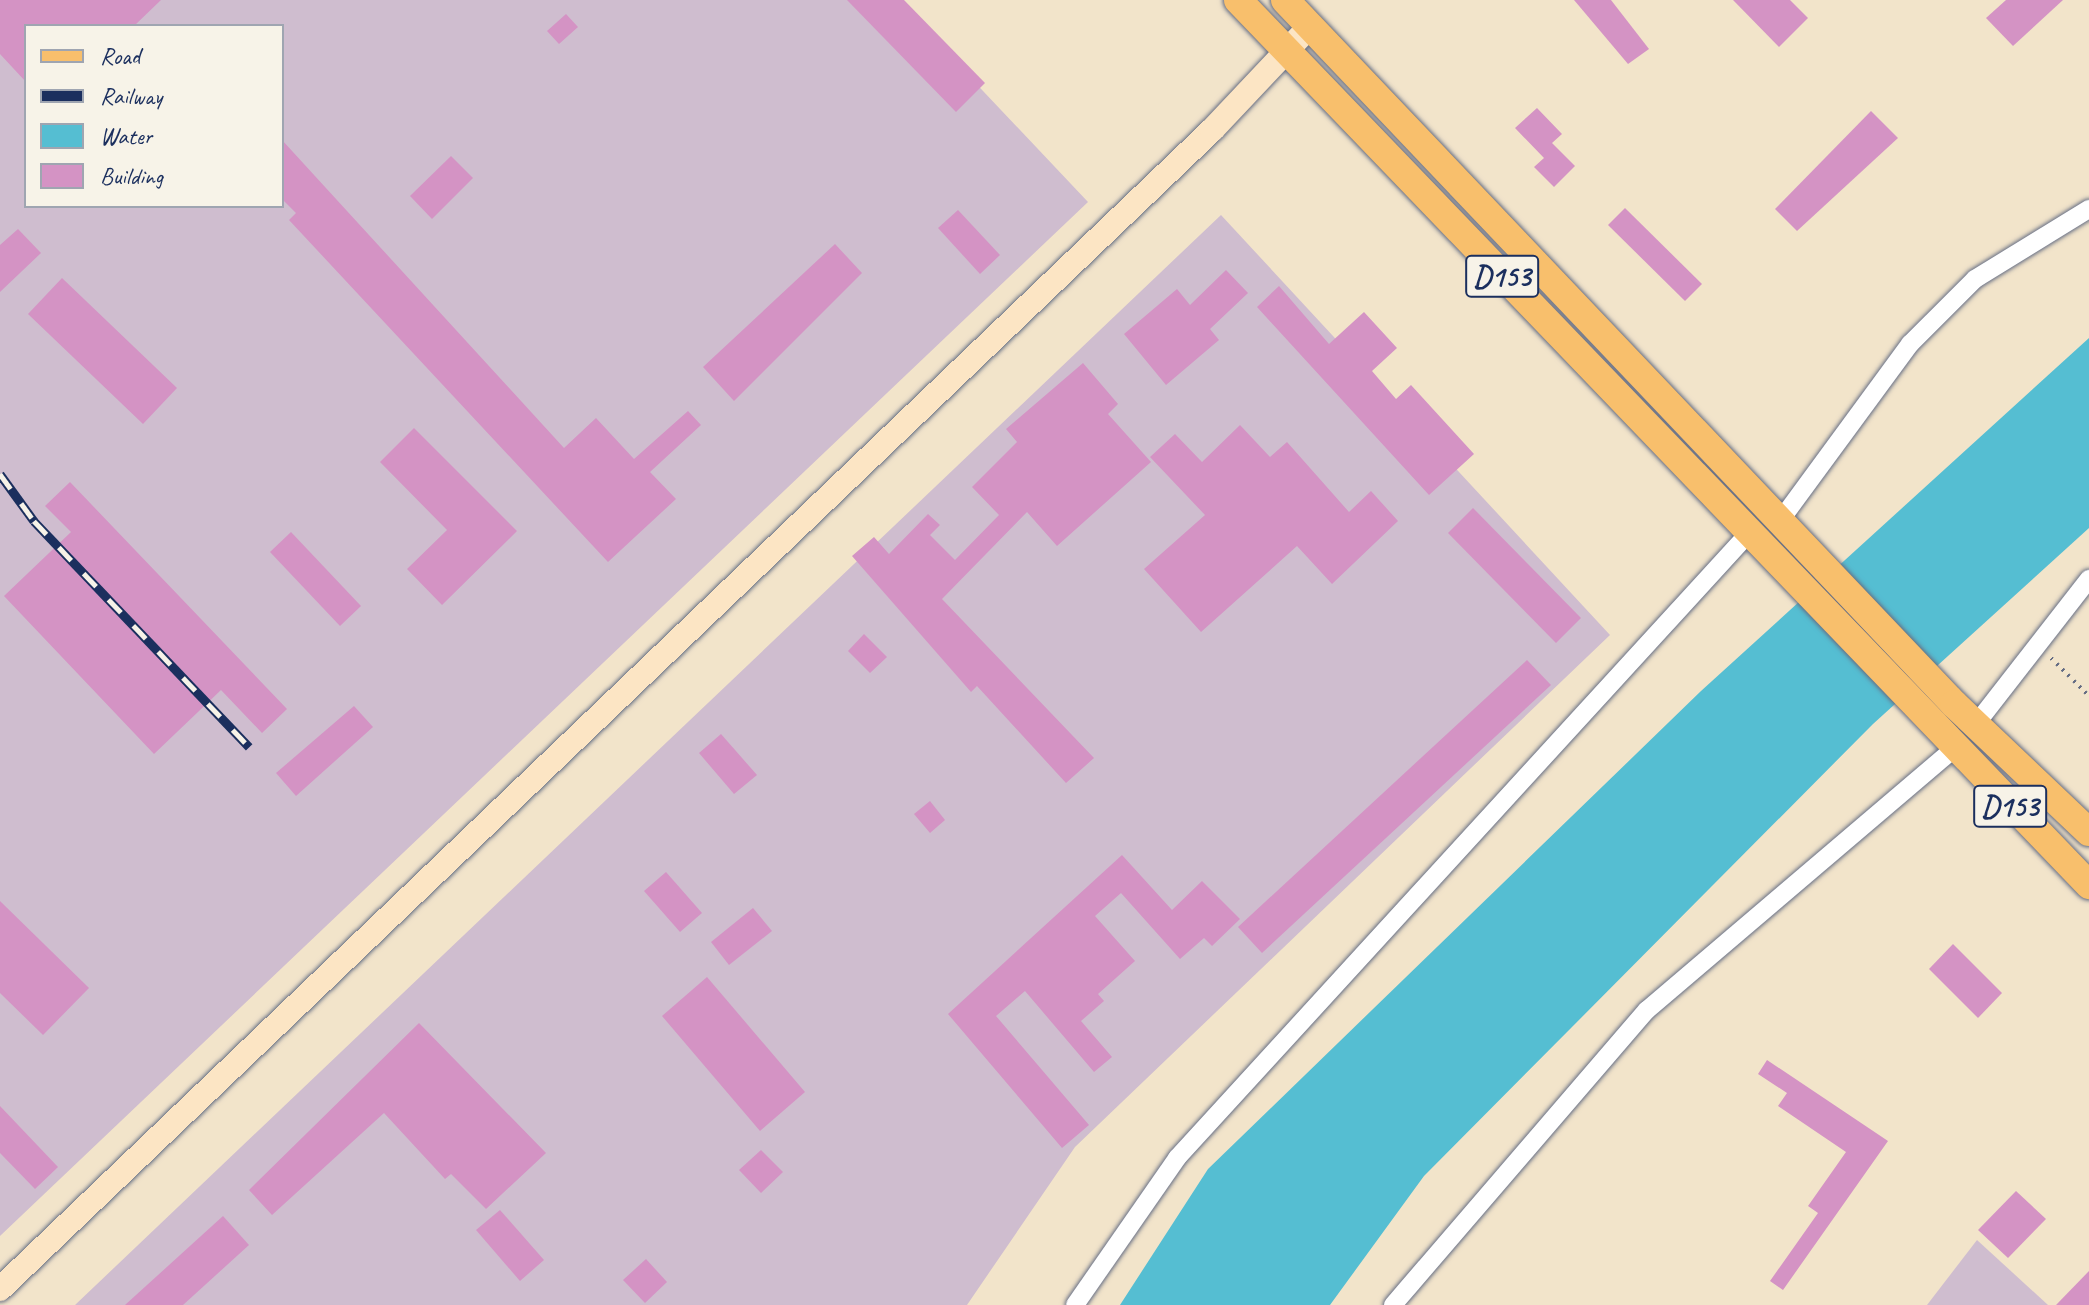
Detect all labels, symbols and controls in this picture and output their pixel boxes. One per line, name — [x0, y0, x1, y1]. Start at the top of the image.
legend — [24, 24, 284, 208]
text: Road — [100, 41, 140, 71]
text: Railway — [100, 81, 162, 111]
text: Water — [100, 121, 152, 151]
text: Building — [100, 161, 163, 191]
road number: D153 — [1464, 250, 1540, 302]
road number: D153 — [1972, 780, 2048, 832]

